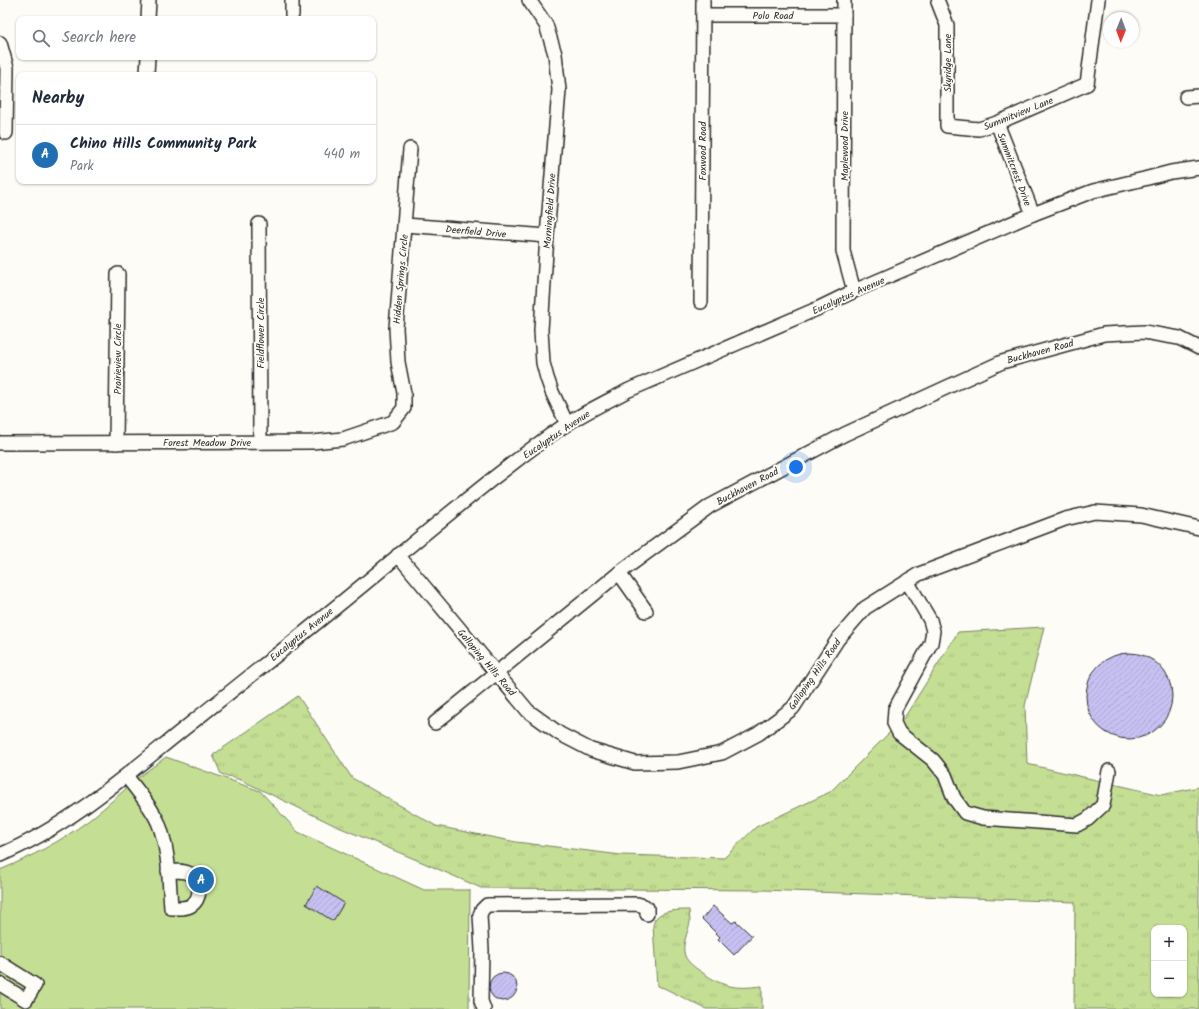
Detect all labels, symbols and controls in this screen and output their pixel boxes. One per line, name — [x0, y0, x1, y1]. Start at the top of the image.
street label: Polo Road — [753, 8, 795, 24]
north arrow — [1103, 12, 1139, 48]
search box — [16, 16, 376, 60]
text: Search here — [62, 26, 136, 50]
icon: search — [30, 27, 52, 49]
street label: Skyridge Lane — [940, 33, 956, 92]
text: Nearby — [32, 85, 84, 112]
street label: Summitview Lane — [981, 92, 1056, 135]
street label: Maplewood Drive — [837, 111, 853, 181]
street label: Foxwood Road — [695, 121, 711, 180]
street label: Summitcrest Drive — [993, 130, 1036, 209]
text: Chino Hills Community Park — [70, 132, 256, 156]
text: A — [41, 144, 49, 165]
text: 440 m — [324, 144, 360, 165]
text: Park — [70, 156, 94, 177]
street label: Morningfield Drive — [539, 172, 561, 249]
street label: Deerfield Drive — [445, 221, 507, 243]
street label: Hidden Springs Circle — [389, 233, 413, 325]
street label: Eucalyptus Avenue — [809, 273, 888, 319]
street label: Fieldflower Circle — [253, 297, 269, 369]
street label: Prairieview Circle — [110, 323, 126, 394]
street label: Buckhaven Road — [1005, 335, 1076, 369]
street label: Eucalyptus Avenue — [520, 406, 594, 463]
street label: Forest Meadow Drive — [163, 435, 251, 451]
your location — [786, 457, 806, 477]
street label: Buckhaven Road — [713, 463, 782, 510]
street label: Eucalyptus Avenue — [266, 604, 337, 666]
street label: Galloping Hills Road — [453, 625, 520, 701]
street label: Galloping Hills Road — [784, 635, 846, 713]
pin: A — [188, 865, 214, 895]
map controls — [1151, 925, 1187, 997]
button: + — [1151, 925, 1187, 961]
button: − — [1151, 961, 1187, 997]

